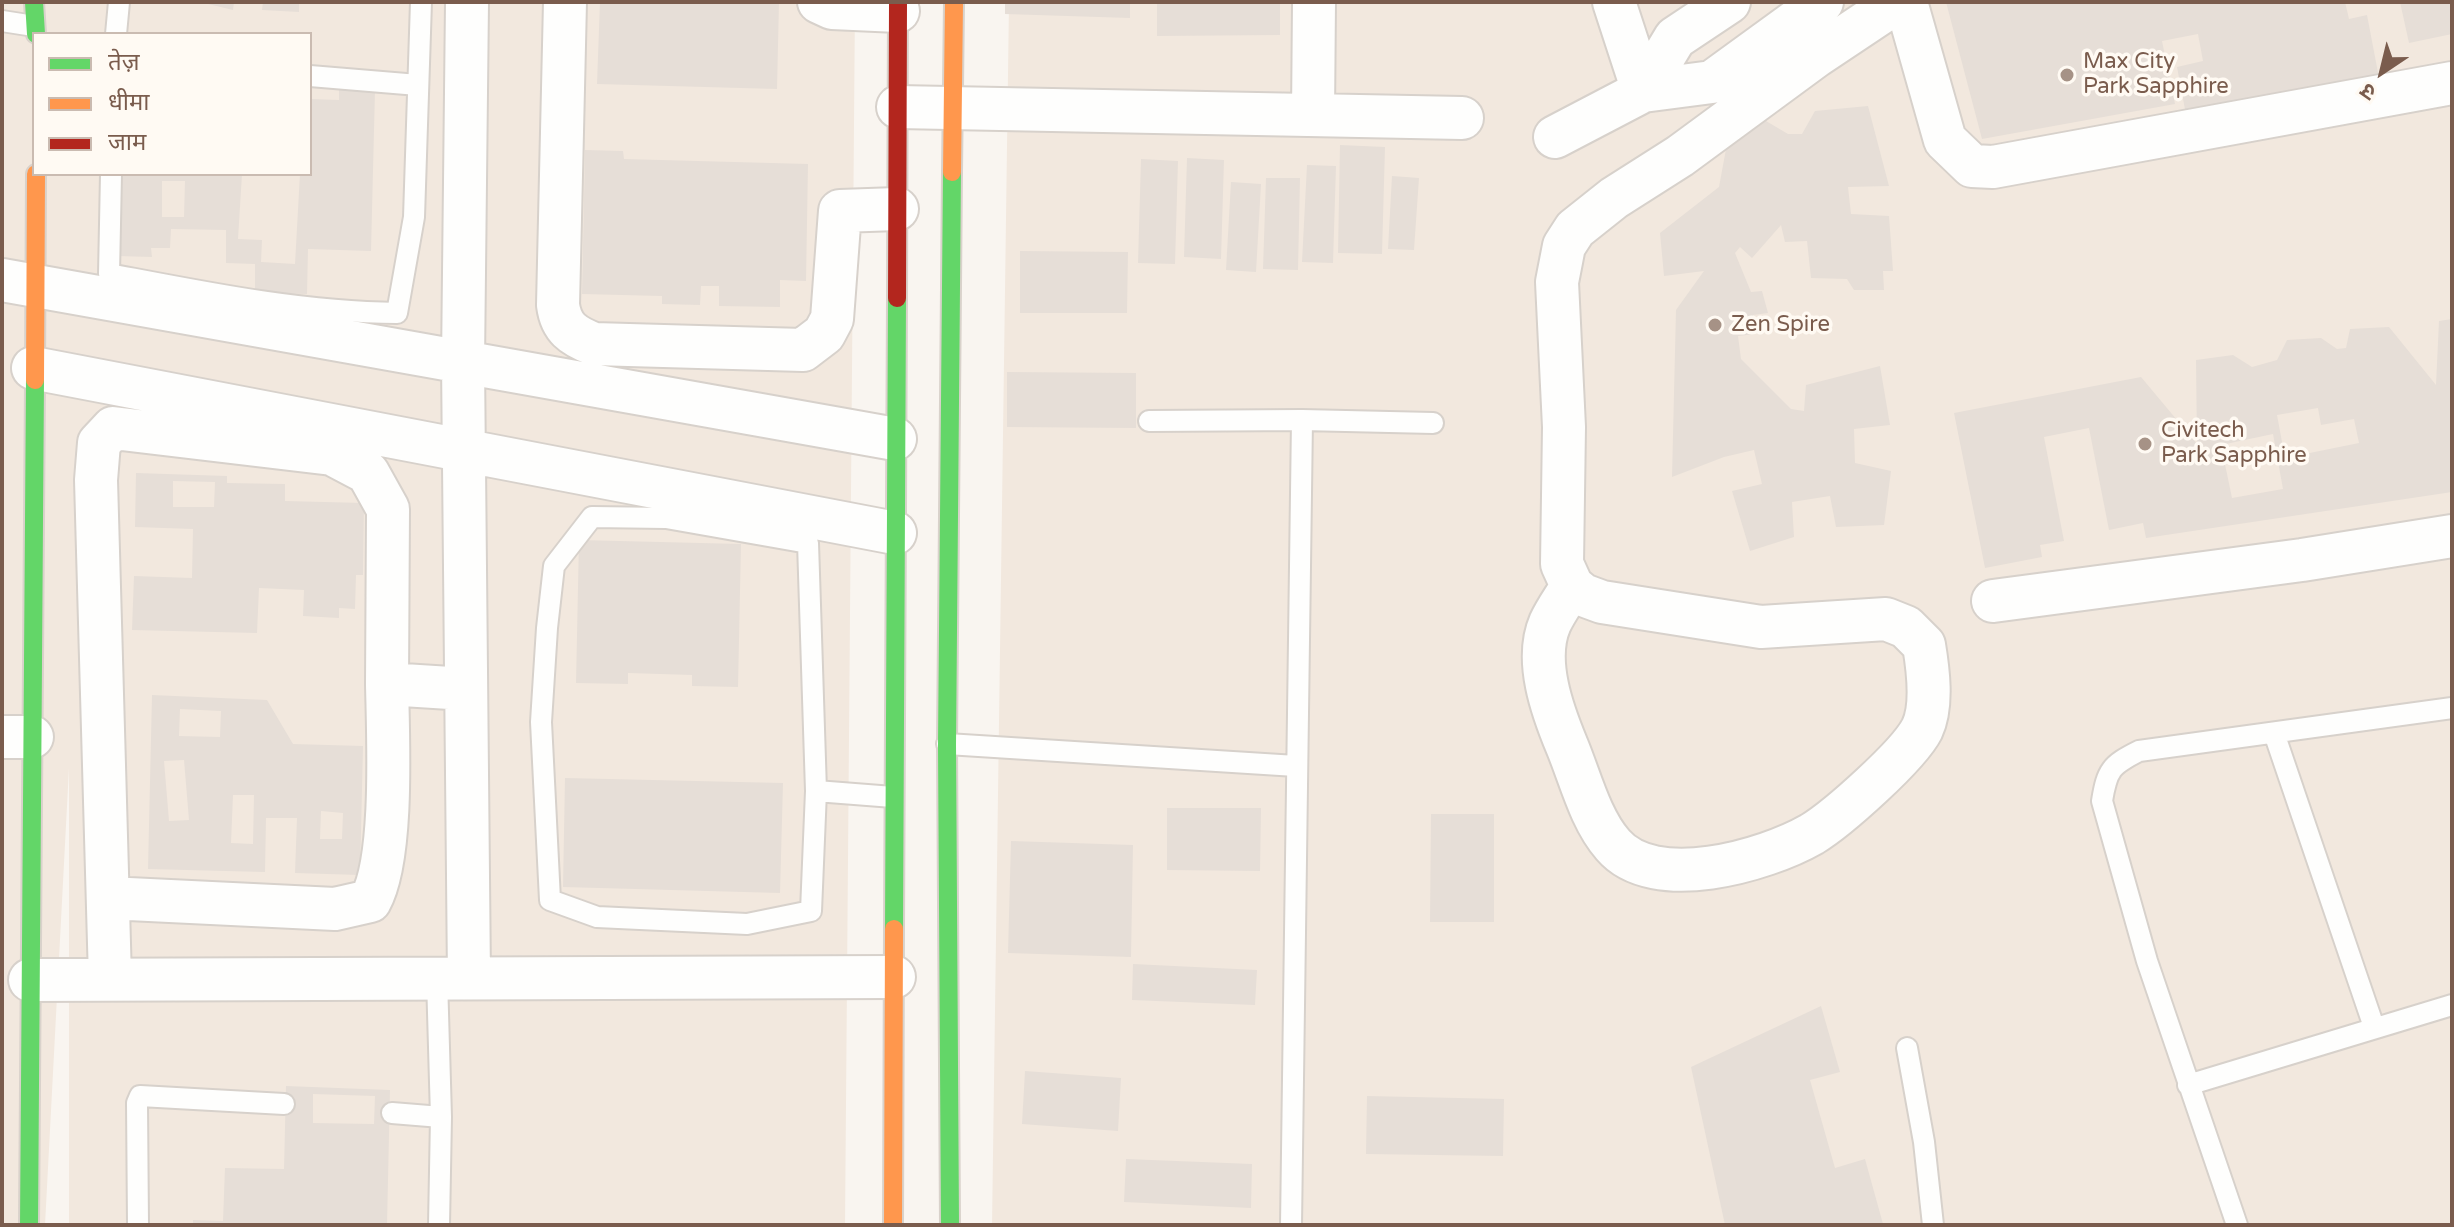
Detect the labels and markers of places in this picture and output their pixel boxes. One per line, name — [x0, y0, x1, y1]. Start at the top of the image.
place label: Max City Park Sapphire — [2083, 49, 2229, 100]
marker: Max City Park Sapphire — [2058, 66, 2076, 84]
place label: Zen Spire — [1731, 312, 1830, 338]
marker: Zen Spire — [1706, 316, 1724, 334]
place label: Civitech Park Sapphire — [2161, 418, 2307, 470]
marker: Civitech Park Sapphire — [2136, 435, 2154, 453]

